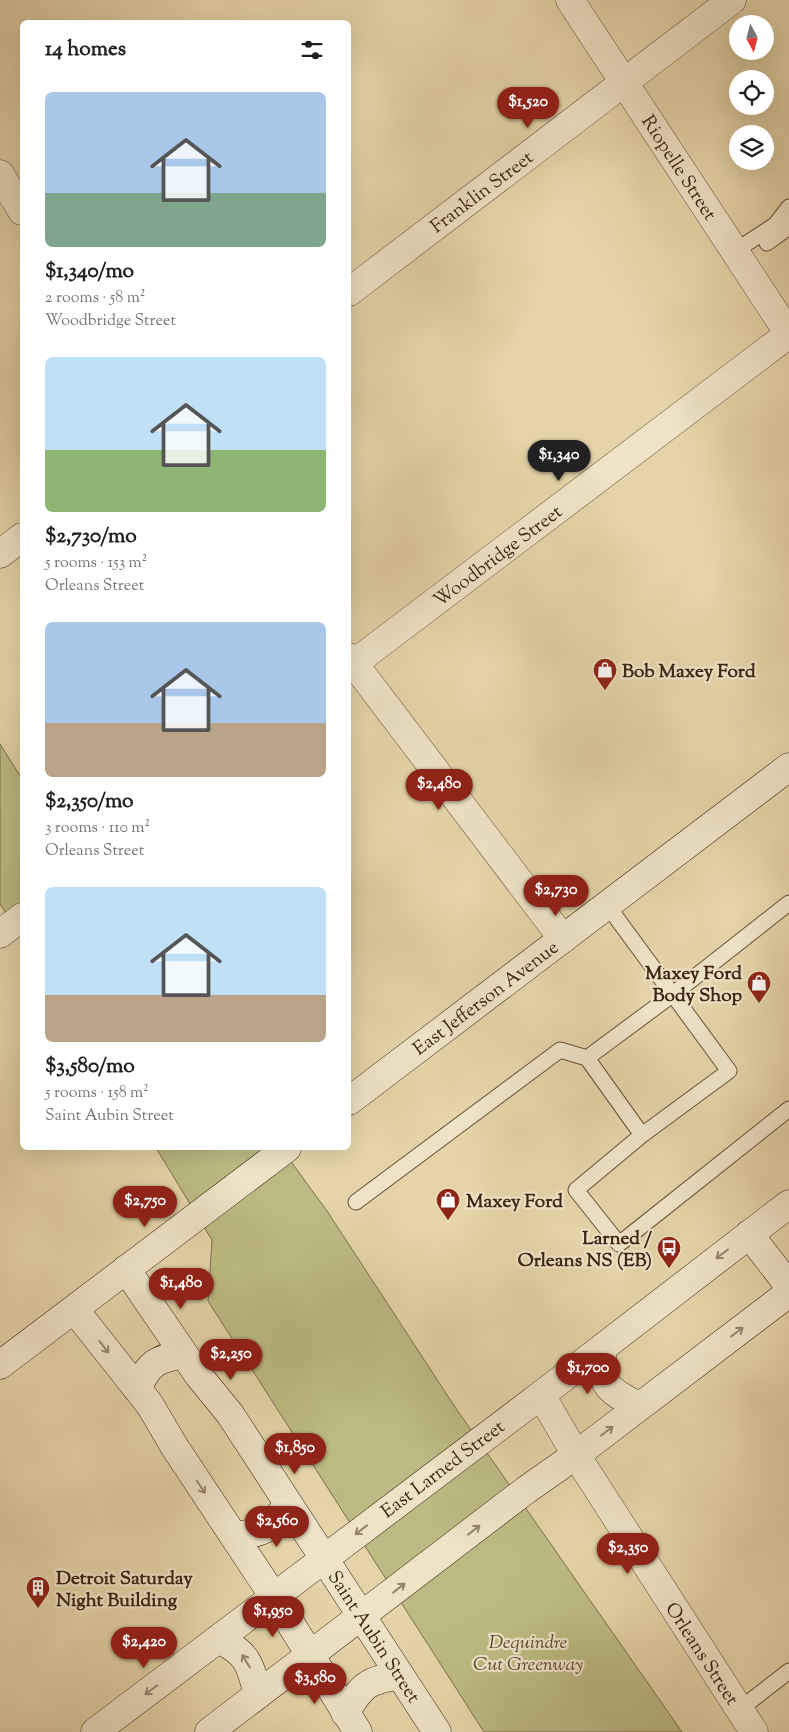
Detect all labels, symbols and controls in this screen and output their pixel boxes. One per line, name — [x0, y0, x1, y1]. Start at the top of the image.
north arrow — [729, 15, 774, 60]
map controls — [729, 15, 774, 170]
text: 14 homes — [45, 35, 126, 65]
icon: filters — [298, 36, 326, 64]
button: locate — [729, 70, 774, 115]
pin: $1,520 — [487, 86, 569, 129]
text: $1,520 — [508, 91, 548, 114]
street label: Riopelle Street — [634, 110, 722, 227]
icon: home — [141, 125, 231, 215]
button: layers — [729, 125, 774, 170]
street label: Franklin Street — [425, 145, 540, 241]
text: $1,340/mo — [45, 257, 134, 287]
text: 2 rooms · 58 m² — [45, 287, 145, 310]
text: Woodbridge Street — [45, 310, 176, 333]
icon: home — [141, 390, 231, 480]
pin: $1,340 — [518, 440, 600, 482]
text: $1,340 — [539, 444, 579, 467]
street label: Woodbridge Street — [428, 499, 569, 615]
text: $2,730/mo — [45, 522, 137, 552]
text: 5 rooms · 153 m² — [45, 552, 147, 575]
text: Orleans Street — [45, 575, 144, 598]
icon: home — [141, 655, 231, 745]
shop icon: Bob Maxey Ford — [592, 657, 618, 691]
place label: Bob Maxey Ford — [622, 659, 756, 686]
pin: $2,480 — [398, 768, 480, 811]
text: $2,480 — [417, 773, 461, 796]
text: $2,350/mo — [45, 787, 134, 817]
text: 3 rooms · 110 m² — [45, 817, 150, 840]
text: Orleans Street — [45, 840, 144, 863]
pin: $2,730 — [515, 874, 597, 917]
text: $2,730 — [535, 879, 577, 902]
icon: home — [141, 920, 231, 1010]
street label: East Jefferson Avenue — [408, 935, 565, 1063]
place label: Maxey Ford Body Shop — [645, 961, 742, 1010]
shop icon: Maxey Ford Body Shop — [746, 970, 772, 1004]
text: $3,580/mo — [45, 1052, 135, 1082]
text: 5 rooms · 158 m² — [45, 1082, 149, 1105]
text: Saint Aubin Street — [45, 1105, 174, 1128]
pin: $2,750 — [104, 1186, 186, 1228]
shop icon: Maxey Ford — [435, 1187, 461, 1221]
place label: Maxey Ford — [466, 1189, 563, 1216]
text: $2,750 — [124, 1190, 166, 1213]
place label: Larned / Orleans NS (EB) — [517, 1226, 652, 1275]
bus stop icon: Larned / Orleans NS (EB) — [656, 1235, 682, 1269]
one-way arrow — [715, 1249, 729, 1259]
pin: $1,480 — [140, 1268, 222, 1310]
text: $1,480 — [160, 1272, 202, 1295]
one-way arrow — [730, 1327, 743, 1338]
pin: $2,250 — [190, 1338, 272, 1381]
one-way arrow — [99, 1340, 110, 1353]
text: $2,250 — [210, 1343, 252, 1366]
pin: $1,700 — [547, 1352, 629, 1395]
text: $1,700 — [567, 1357, 609, 1380]
street label: East Larned Street — [376, 1414, 512, 1526]
one-way arrow — [600, 1425, 613, 1436]
pin: $1,850 — [254, 1432, 336, 1475]
text: $1,850 — [275, 1437, 315, 1460]
one-way arrow — [196, 1479, 206, 1493]
pin: $2,560 — [236, 1506, 318, 1548]
text: $2,560 — [256, 1510, 298, 1533]
one-way arrow — [468, 1524, 481, 1535]
one-way arrow — [354, 1525, 368, 1535]
pin: $2,350 — [587, 1532, 669, 1575]
text: $2,350 — [608, 1537, 648, 1560]
place label: Detroit Saturday Night Building — [56, 1566, 193, 1615]
street label: Saint Aubin Street — [320, 1566, 426, 1709]
building icon: Detroit Saturday Night Building — [25, 1575, 51, 1609]
one-way arrow — [392, 1583, 405, 1594]
pin: $1,950 — [232, 1596, 314, 1638]
street label: Orleans Street — [658, 1598, 745, 1712]
text: $1,950 — [253, 1600, 293, 1623]
pin: $2,420 — [103, 1626, 185, 1669]
park label: Dequindre Cut Greenway — [473, 1630, 583, 1679]
text: $2,420 — [122, 1631, 166, 1654]
one-way arrow — [240, 1654, 251, 1668]
pin: $3,580 — [274, 1662, 356, 1705]
text: $3,580 — [294, 1667, 336, 1690]
one-way arrow — [145, 1684, 158, 1695]

